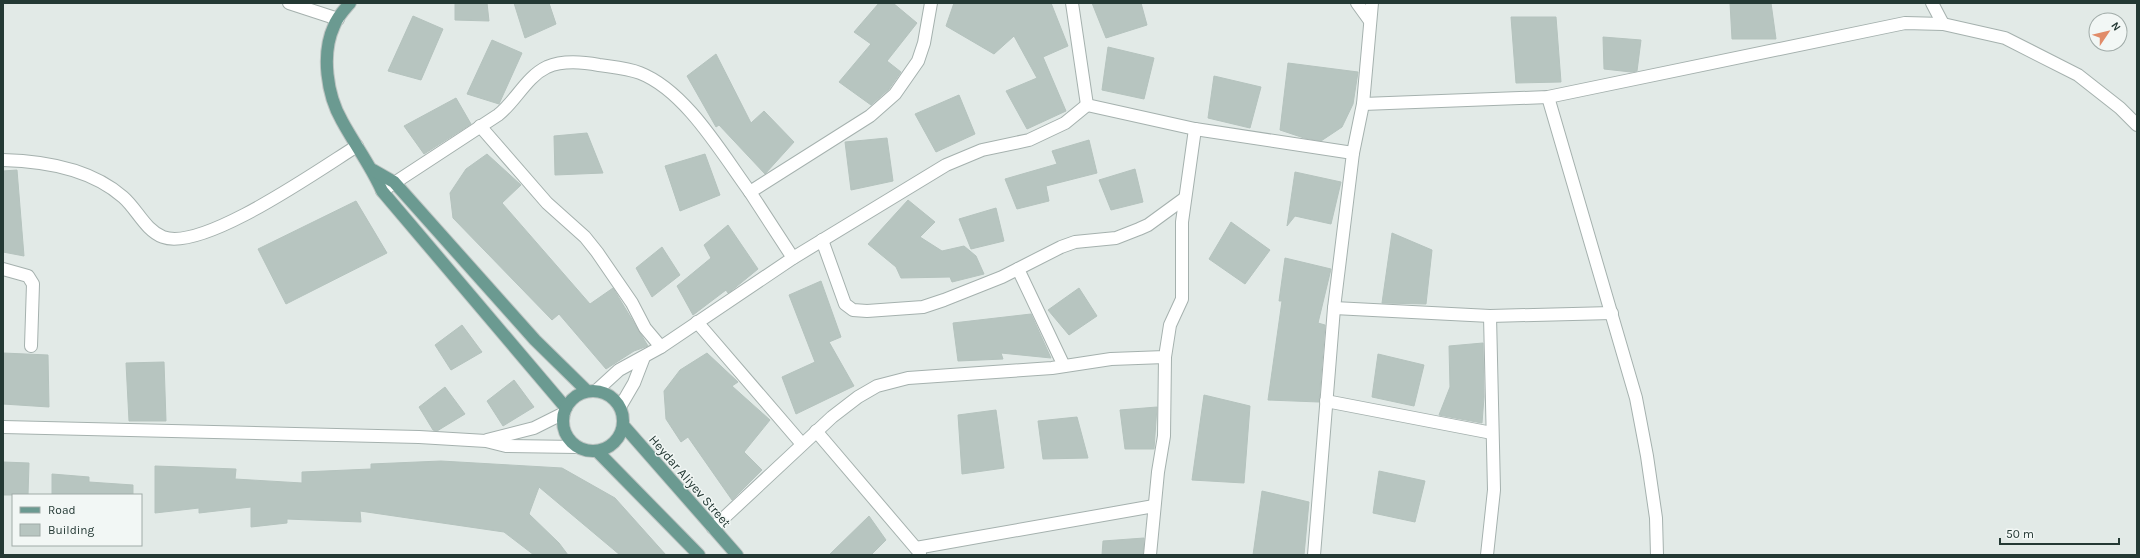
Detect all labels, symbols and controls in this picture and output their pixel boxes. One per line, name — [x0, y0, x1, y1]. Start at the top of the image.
north arrow — [2088, 12, 2128, 52]
text: N — [2108, 20, 2123, 34]
street label: Heydar Aliyev Street — [646, 432, 734, 530]
legend — [12, 494, 142, 546]
text: Road — [48, 503, 76, 517]
scale bar — [2000, 520, 2119, 546]
text: Building — [48, 523, 95, 537]
text: 50 m — [2006, 527, 2034, 541]

